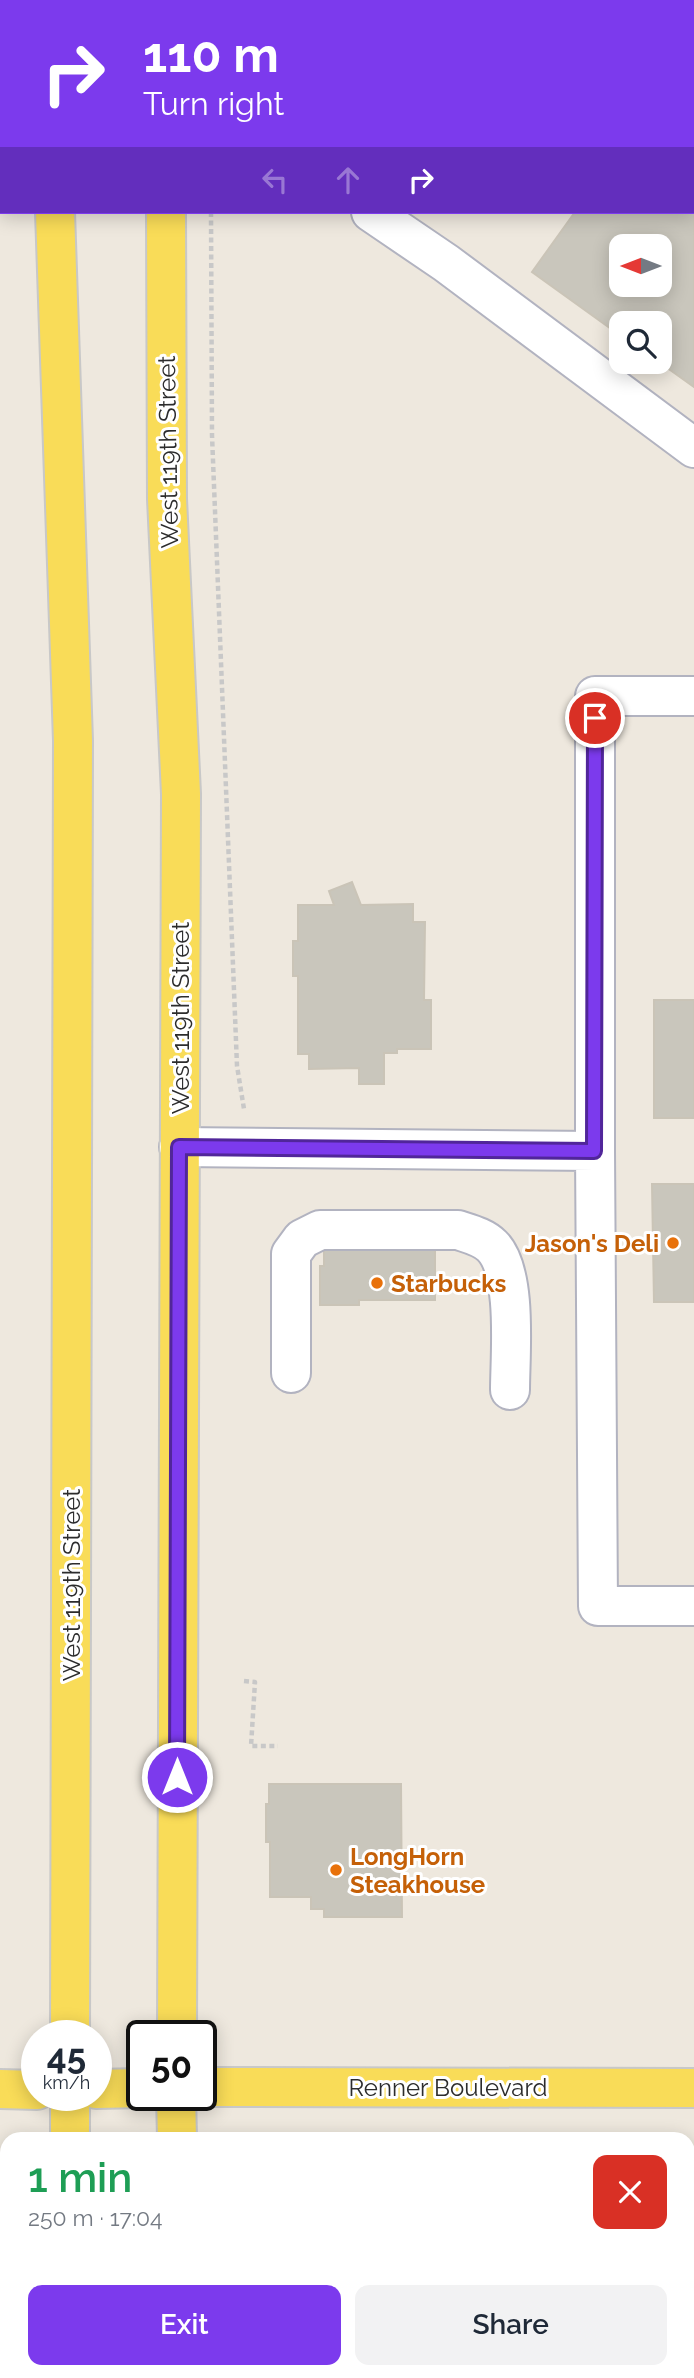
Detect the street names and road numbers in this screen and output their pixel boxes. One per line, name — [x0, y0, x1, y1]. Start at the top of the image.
street label: West 119th Street — [152, 355, 184, 549]
street label: West 119th Street — [166, 922, 195, 1114]
street label: West 119th Street — [57, 1489, 86, 1681]
street label: Renner Boulevard — [349, 2073, 547, 2102]

